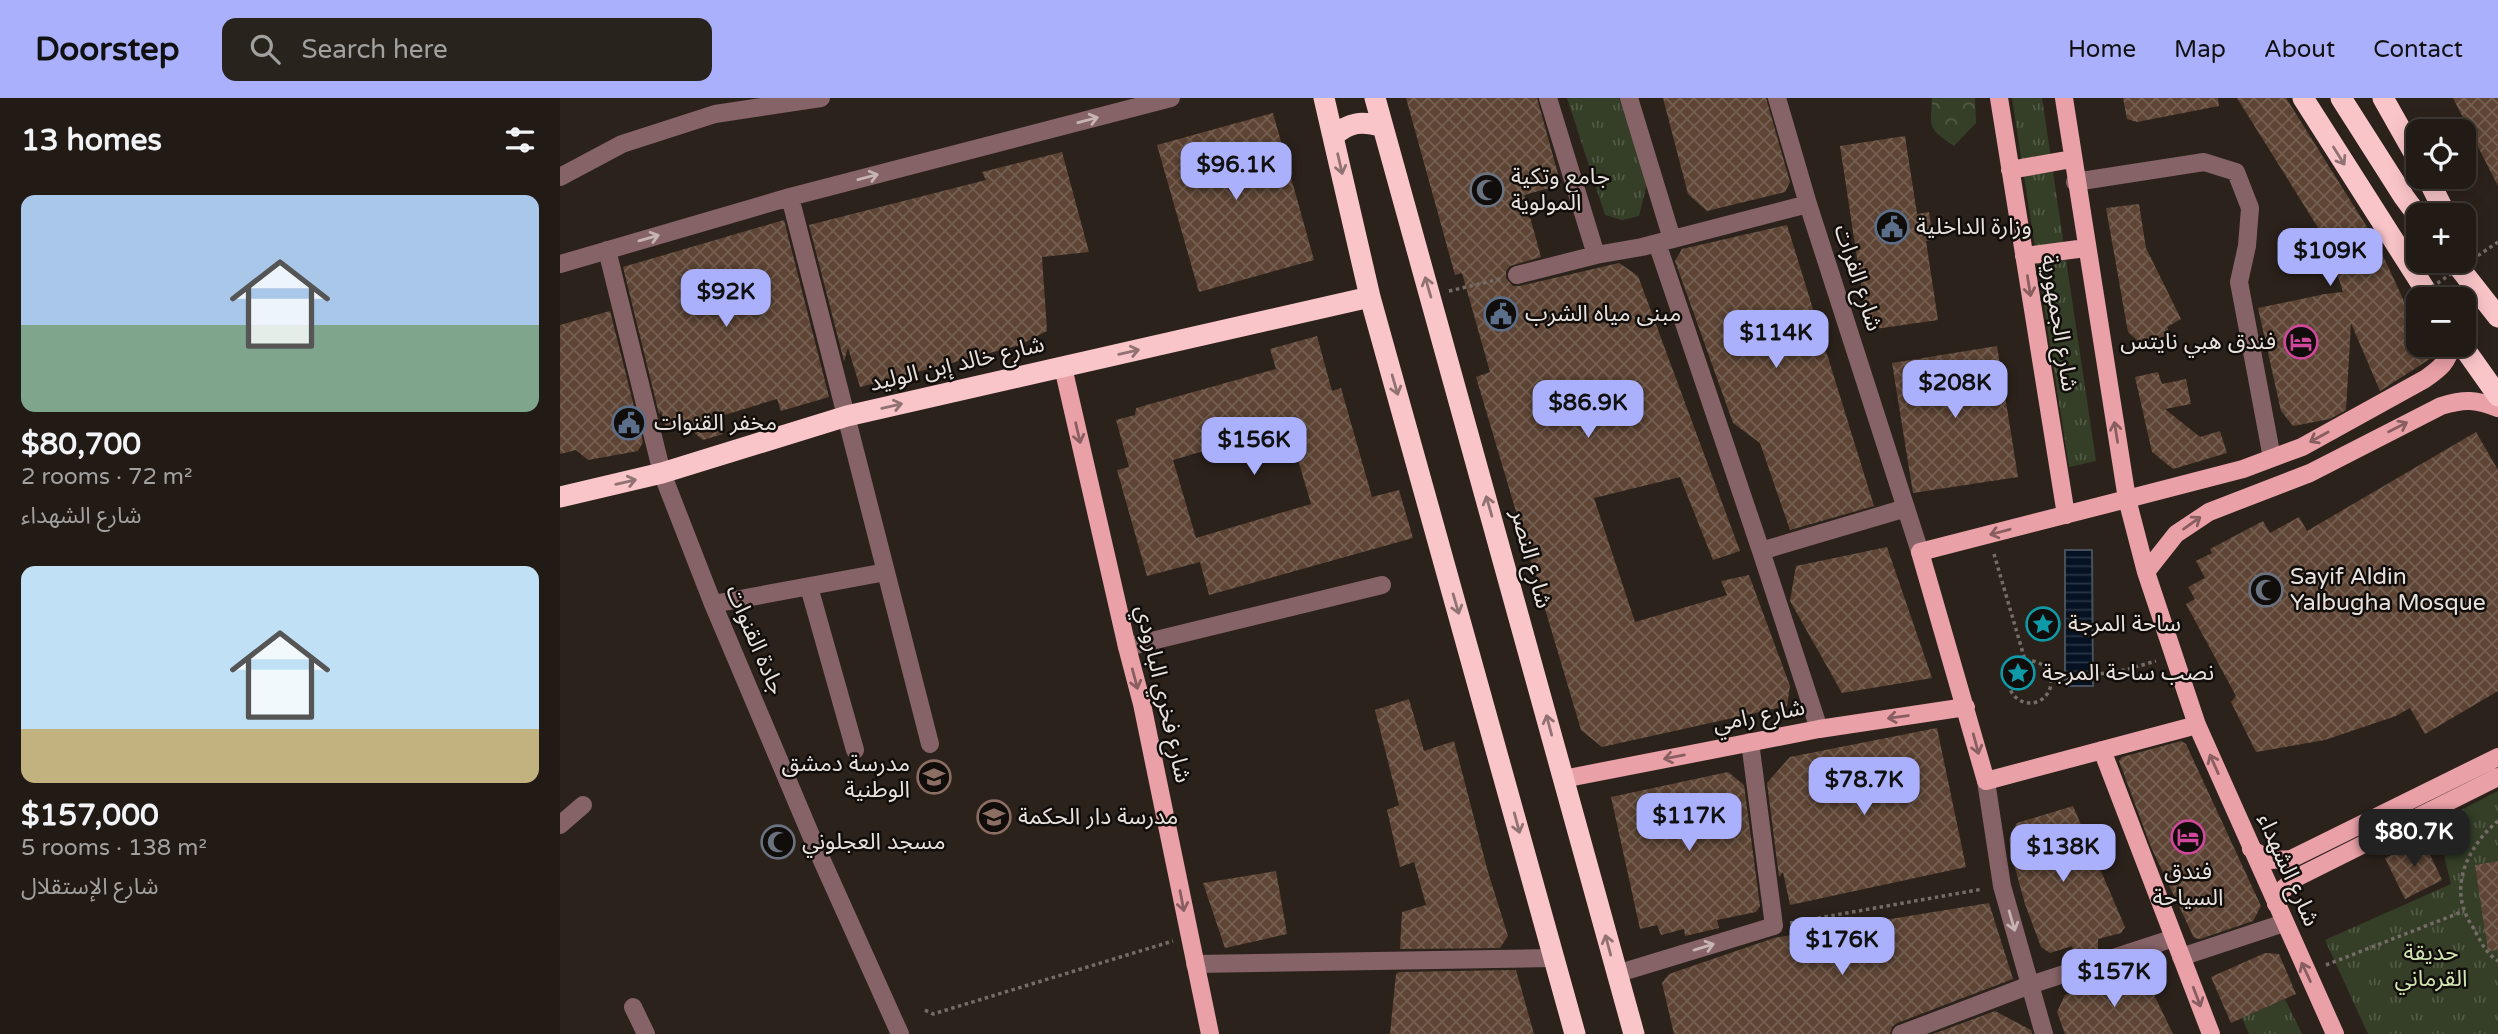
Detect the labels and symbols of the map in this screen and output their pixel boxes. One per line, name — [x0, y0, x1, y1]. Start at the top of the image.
one-way arrow — [1077, 113, 1099, 126]
pin: $96.1K — [1179, 142, 1293, 202]
one-way arrow — [2331, 146, 2346, 165]
one-way arrow — [1334, 153, 1347, 175]
place label: جامع وتكية المولوية — [1511, 163, 1610, 217]
one-way arrow — [856, 170, 879, 183]
mosque icon: جامع وتكية المولوية — [1468, 171, 1506, 209]
public building icon: وزارة الداخلية — [1873, 208, 1911, 246]
place label: وزارة الداخلية — [1916, 213, 2032, 241]
street label: شارع الفرات — [1826, 221, 1888, 335]
pin: $109K — [2281, 228, 2379, 288]
one-way arrow — [637, 231, 660, 244]
street label: شارع الجمهورية — [2032, 252, 2084, 394]
pin: $92K — [685, 270, 767, 329]
one-way arrow — [2023, 274, 2036, 297]
one-way arrow — [1421, 276, 1434, 298]
public building icon: مبنى مياه الشرب — [1482, 295, 1520, 333]
place label: مبنى مياه الشرب — [1525, 300, 1681, 328]
pin: $114K — [1727, 310, 1825, 370]
hotel icon: فندق هبي نايتس — [2282, 323, 2320, 361]
place label: فندق هبي نايتس — [2120, 328, 2276, 358]
street label: شارع خالد إبن الوليد — [867, 330, 1048, 400]
one-way arrow — [1117, 344, 1140, 358]
pin: $208K — [1906, 360, 2004, 420]
one-way arrow — [1389, 373, 1402, 396]
pin: $86.9K — [1531, 380, 1645, 440]
one-way arrow — [880, 398, 903, 412]
public building icon: مخفر القنوات — [610, 404, 648, 442]
place label: مخفر القنوات — [654, 409, 777, 437]
pin: $156K — [1205, 418, 1303, 477]
one-way arrow — [2388, 420, 2408, 434]
one-way arrow — [1072, 421, 1085, 444]
one-way arrow — [2109, 421, 2122, 444]
one-way arrow — [2309, 431, 2330, 444]
one-way arrow — [614, 474, 637, 488]
one-way arrow — [1482, 495, 1495, 518]
street label: شارع النصر — [1502, 506, 1558, 612]
one-way arrow — [2182, 515, 2201, 530]
one-way arrow — [1989, 526, 2012, 539]
place label: Sayif Aldin Yalbugha Mosque — [2290, 563, 2486, 617]
mosque icon: Sayif Aldin Yalbugha Mosque — [2247, 571, 2285, 609]
street label: جادة القنوات — [719, 581, 791, 699]
one-way arrow — [1451, 593, 1464, 615]
street label: شارع فخري البارودي — [1127, 602, 1197, 786]
place icon: ساحة المرجة — [2024, 605, 2062, 643]
place label: ساحة المرجة — [2068, 610, 2181, 638]
place icon: نصب ساحة المرجة — [1999, 654, 2037, 692]
place label: نصب ساحة المرجة — [2042, 659, 2214, 687]
one-way arrow — [1130, 667, 1143, 689]
street label: شارع رامي — [1711, 693, 1808, 741]
one-way arrow — [1887, 711, 1910, 724]
one-way arrow — [1541, 714, 1554, 736]
one-way arrow — [1970, 732, 1983, 755]
place label: مدرسة دمشق الوطنية — [782, 750, 910, 804]
one-way arrow — [1663, 751, 1686, 765]
one-way arrow — [2207, 754, 2220, 775]
school or university icon: مدرسة دمشق الوطنية — [915, 758, 953, 796]
pin: $78.7K — [1807, 758, 1921, 817]
pin: $117K — [1640, 794, 1738, 853]
school or university icon: مدرسة دار الحكمة — [975, 798, 1013, 836]
place label: مدرسة دار الحكمة — [1018, 803, 1178, 831]
street label: شارع الشهداء — [2249, 809, 2325, 932]
pin: $80.7K — [2357, 810, 2471, 869]
one-way arrow — [1511, 812, 1524, 834]
hotel icon: فندق السياحة — [2169, 818, 2207, 856]
mosque icon: مسجد العجلوني — [759, 823, 797, 861]
pin: $138K — [2014, 824, 2112, 884]
place label: مسجد العجلوني — [802, 828, 945, 858]
place label: فندق السياحة — [2152, 858, 2224, 912]
one-way arrow — [1175, 889, 1189, 912]
one-way arrow — [2006, 909, 2019, 931]
pin: $176K — [1793, 918, 1891, 977]
one-way arrow — [1601, 934, 1614, 957]
park label: حديقة القرماني — [2395, 939, 2467, 995]
one-way arrow — [1693, 940, 1715, 953]
pin: $157K — [2065, 950, 2163, 1009]
one-way arrow — [2299, 962, 2313, 983]
one-way arrow — [2191, 985, 2204, 1007]

